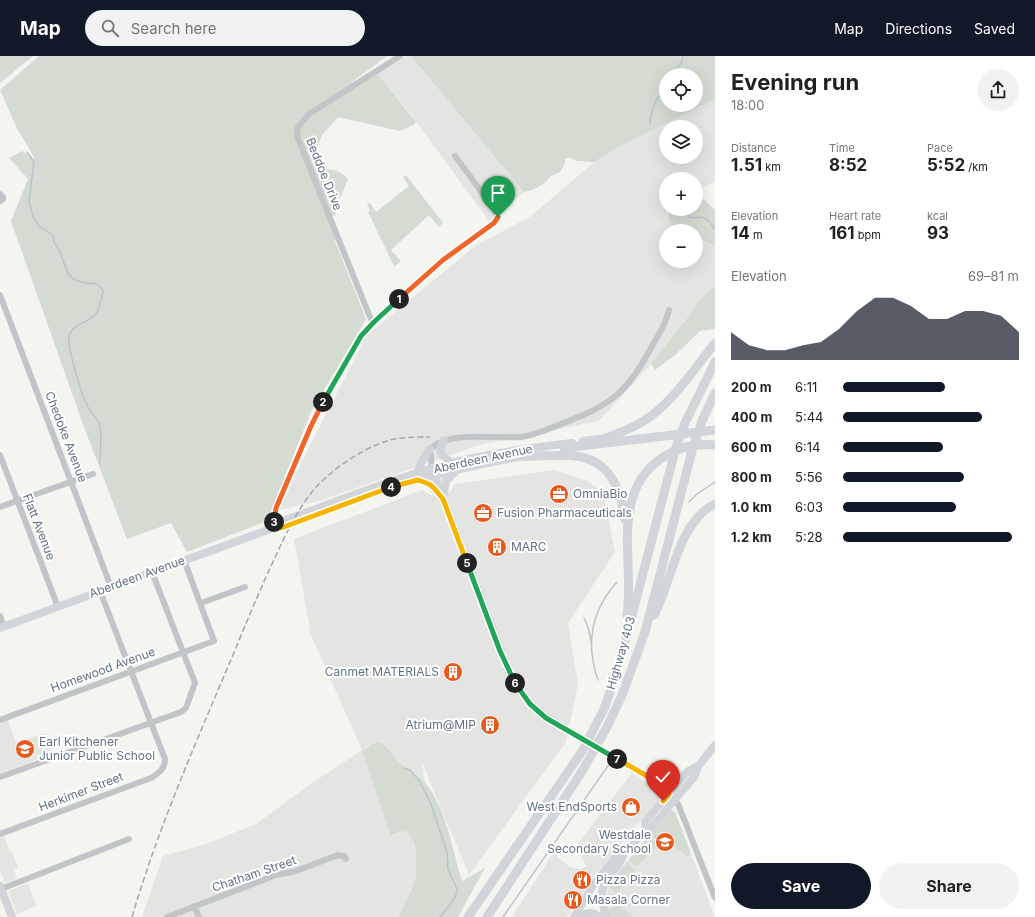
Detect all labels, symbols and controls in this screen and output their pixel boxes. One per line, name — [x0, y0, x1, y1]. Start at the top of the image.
search box — [85, 10, 365, 46]
text: Map — [20, 17, 61, 40]
icon: search — [99, 17, 121, 39]
text: Search here — [131, 19, 216, 38]
text: Map — [834, 20, 863, 37]
text: Directions — [885, 20, 952, 37]
text: Saved — [974, 20, 1015, 37]
map controls — [659, 68, 703, 268]
button: locate — [659, 68, 703, 112]
text: Evening run — [731, 69, 859, 95]
button: share — [977, 69, 1019, 111]
text: 18:00 — [731, 97, 764, 113]
button: layers — [659, 120, 703, 164]
street label: Beddoe Drive — [303, 135, 346, 212]
text: Distance — [731, 141, 776, 155]
text: Time — [829, 141, 855, 155]
text: Pace — [927, 141, 953, 155]
text: 1.51 — [731, 155, 762, 175]
text: 8:52 — [829, 155, 867, 175]
text: 5:52 — [927, 155, 965, 175]
text: km — [762, 160, 781, 174]
text: /km — [965, 160, 988, 174]
button: + — [659, 172, 703, 216]
pin — [481, 176, 515, 217]
icon: arrive — [487, 182, 509, 204]
text: Elevation — [731, 209, 778, 223]
text: Heart rate — [829, 209, 881, 223]
text: kcal — [927, 209, 948, 223]
text: 14 — [731, 223, 750, 243]
text: 161 — [829, 223, 855, 243]
text: 93 — [927, 223, 949, 243]
button: − — [659, 224, 703, 268]
text: m — [750, 228, 763, 242]
text: bpm — [855, 228, 881, 242]
text: Elevation — [731, 268, 787, 284]
text: 69–81 m — [968, 268, 1019, 284]
pin: 1 — [389, 289, 409, 309]
text: 1 — [397, 292, 401, 306]
text: 200 m — [731, 379, 772, 395]
text: 6:11 — [795, 379, 817, 395]
street label: Chedoke Avenue — [42, 389, 91, 484]
pin: 2 — [313, 392, 333, 412]
text: 2 — [320, 395, 326, 409]
text: 400 m — [731, 409, 772, 425]
text: 5:44 — [795, 409, 823, 425]
text: 600 m — [731, 439, 772, 455]
text: 6:14 — [795, 439, 821, 455]
street label: Aberdeen Avenue — [432, 441, 534, 476]
text: 800 m — [731, 469, 772, 485]
text: 5:56 — [795, 469, 823, 485]
pin: 4 — [381, 477, 401, 497]
text: 4 — [387, 480, 395, 494]
office icon: OmniaBio — [548, 483, 570, 505]
place label: OmniaBio — [573, 486, 627, 501]
street label: Flatt Avenue — [20, 492, 59, 562]
text: 1.0 km — [731, 499, 772, 515]
text: 6:03 — [795, 499, 823, 515]
office icon: Fusion Pharmaceuticals — [472, 502, 494, 524]
place label: Fusion Pharmaceuticals — [497, 505, 632, 520]
pin: 3 — [264, 512, 284, 532]
text: 3 — [270, 515, 278, 529]
text: 1.2 km — [731, 529, 772, 545]
text: 5:28 — [795, 529, 823, 545]
building icon: MARC — [486, 536, 508, 558]
place label: MARC — [511, 539, 547, 554]
street label: Aberdeen Avenue — [87, 552, 187, 601]
pin: 5 — [457, 553, 477, 573]
text: 5 — [463, 556, 471, 570]
street label: Highway 403 — [603, 614, 638, 691]
street label: Homewood Avenue — [48, 644, 157, 695]
building icon: Canmet MATERIALS — [442, 661, 464, 683]
place label: Canmet MATERIALS — [325, 664, 439, 679]
pin: 6 — [505, 673, 525, 693]
text: 6 — [511, 676, 519, 690]
building icon: Atrium@MIP — [479, 714, 501, 736]
place label: Atrium@MIP — [405, 717, 476, 732]
place label: Earl Kitchener Junior Public School — [39, 734, 155, 763]
school or university icon: Earl Kitchener Junior Public School — [14, 738, 36, 760]
pin: 7 — [607, 749, 627, 769]
text: 7 — [614, 752, 620, 766]
pin — [646, 760, 680, 801]
icon: check — [652, 766, 674, 788]
street label: Herkimer Street — [36, 768, 125, 815]
shop icon: West EndSports — [620, 796, 642, 818]
place label: West EndSports — [526, 799, 617, 814]
place label: Westdale Secondary School — [547, 827, 651, 856]
school or university icon: Westdale Secondary School — [654, 831, 676, 853]
street label: Chatham Street — [210, 852, 298, 895]
button: Save — [731, 863, 871, 909]
button: Share — [879, 863, 1019, 909]
restaurant icon: Pizza Pizza — [571, 869, 593, 891]
place label: Pizza Pizza — [596, 872, 661, 887]
restaurant icon: Masala Corner — [562, 889, 584, 911]
place label: Masala Corner — [587, 892, 670, 907]

